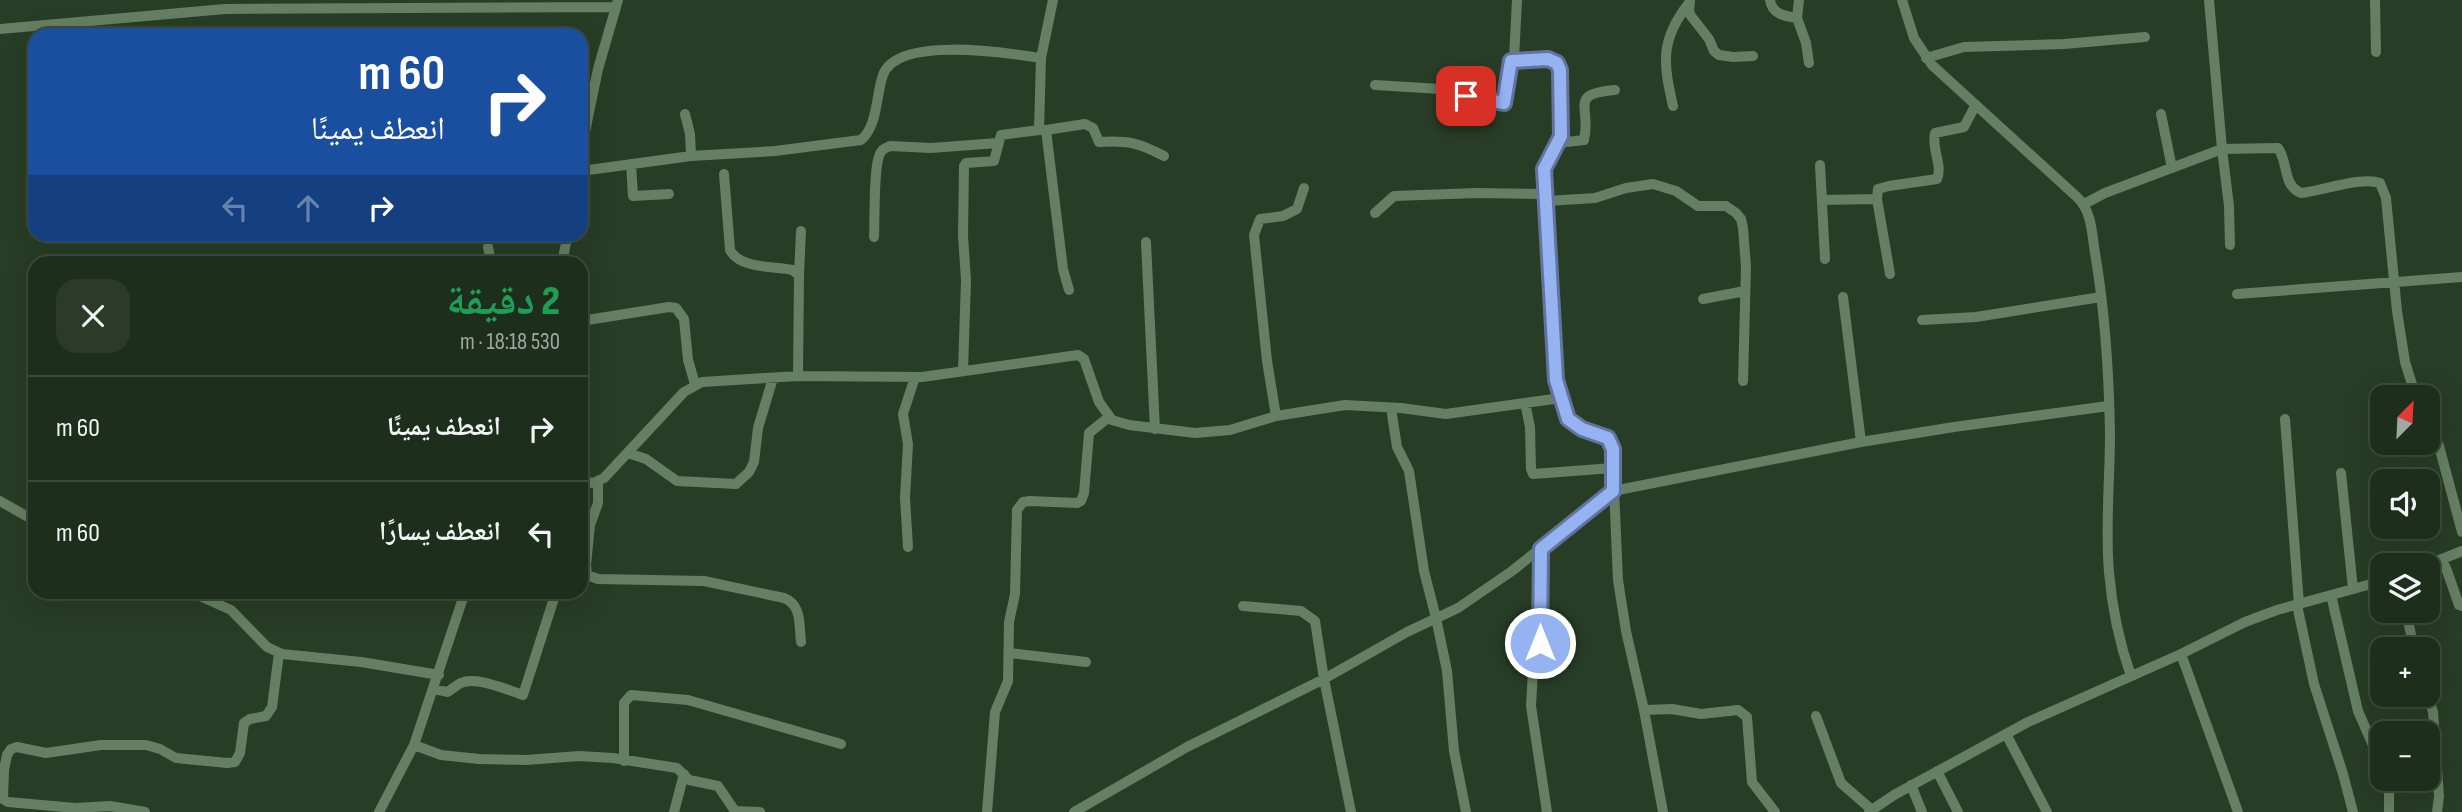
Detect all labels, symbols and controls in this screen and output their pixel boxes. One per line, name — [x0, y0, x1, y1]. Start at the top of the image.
text: 60 m — [358, 45, 445, 104]
icon: right — [469, 56, 560, 147]
pin — [1436, 66, 1496, 126]
icon: arrive — [1447, 77, 1485, 115]
text: انعطف يمينًا — [311, 110, 445, 149]
icon: left — [216, 189, 254, 227]
icon: ahead — [289, 189, 327, 227]
icon: right — [362, 189, 400, 227]
text: 2 دقيقة — [446, 276, 560, 327]
button: close — [56, 279, 130, 353]
text: 530 m · 18:18 — [460, 328, 560, 356]
north arrow — [2370, 385, 2440, 455]
map controls — [2370, 385, 2440, 791]
icon: right — [522, 410, 560, 448]
text: انعطف يمينًا — [387, 412, 501, 443]
text: 60 m — [56, 413, 100, 444]
button: sound — [2370, 469, 2440, 539]
icon: left — [522, 515, 560, 553]
text: انعطف يسارًا — [379, 517, 501, 548]
text: 60 m — [56, 518, 100, 549]
button: layers — [2370, 553, 2440, 623]
position arrow — [1503, 606, 1577, 680]
button: + — [2370, 637, 2440, 707]
button: − — [2370, 721, 2440, 791]

